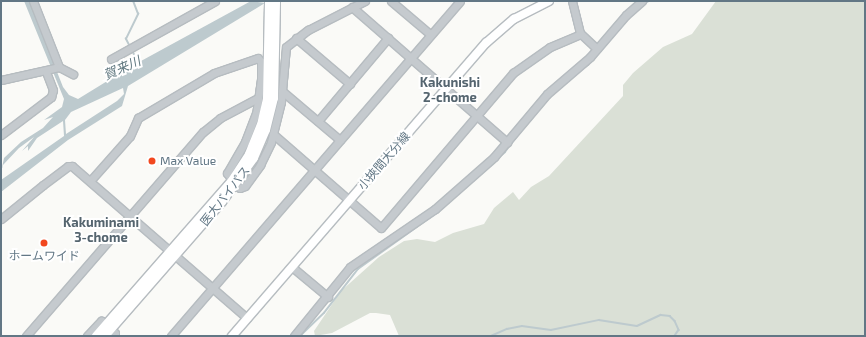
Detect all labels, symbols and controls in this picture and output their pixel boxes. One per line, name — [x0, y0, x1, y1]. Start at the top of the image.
water label: 賀来川 — [101, 53, 143, 83]
district label: Kakunishi 2-chome — [420, 75, 480, 106]
street label: 小挾間大分線 — [355, 129, 413, 193]
place label: Max Value — [160, 154, 217, 168]
marker: Max Value — [147, 156, 157, 166]
street label: 医大バイパス — [197, 163, 253, 229]
district label: Kakuminami 3-chome — [63, 215, 139, 246]
marker: ホームワイド — [39, 238, 49, 248]
place label: ホームワイド — [8, 249, 80, 263]

